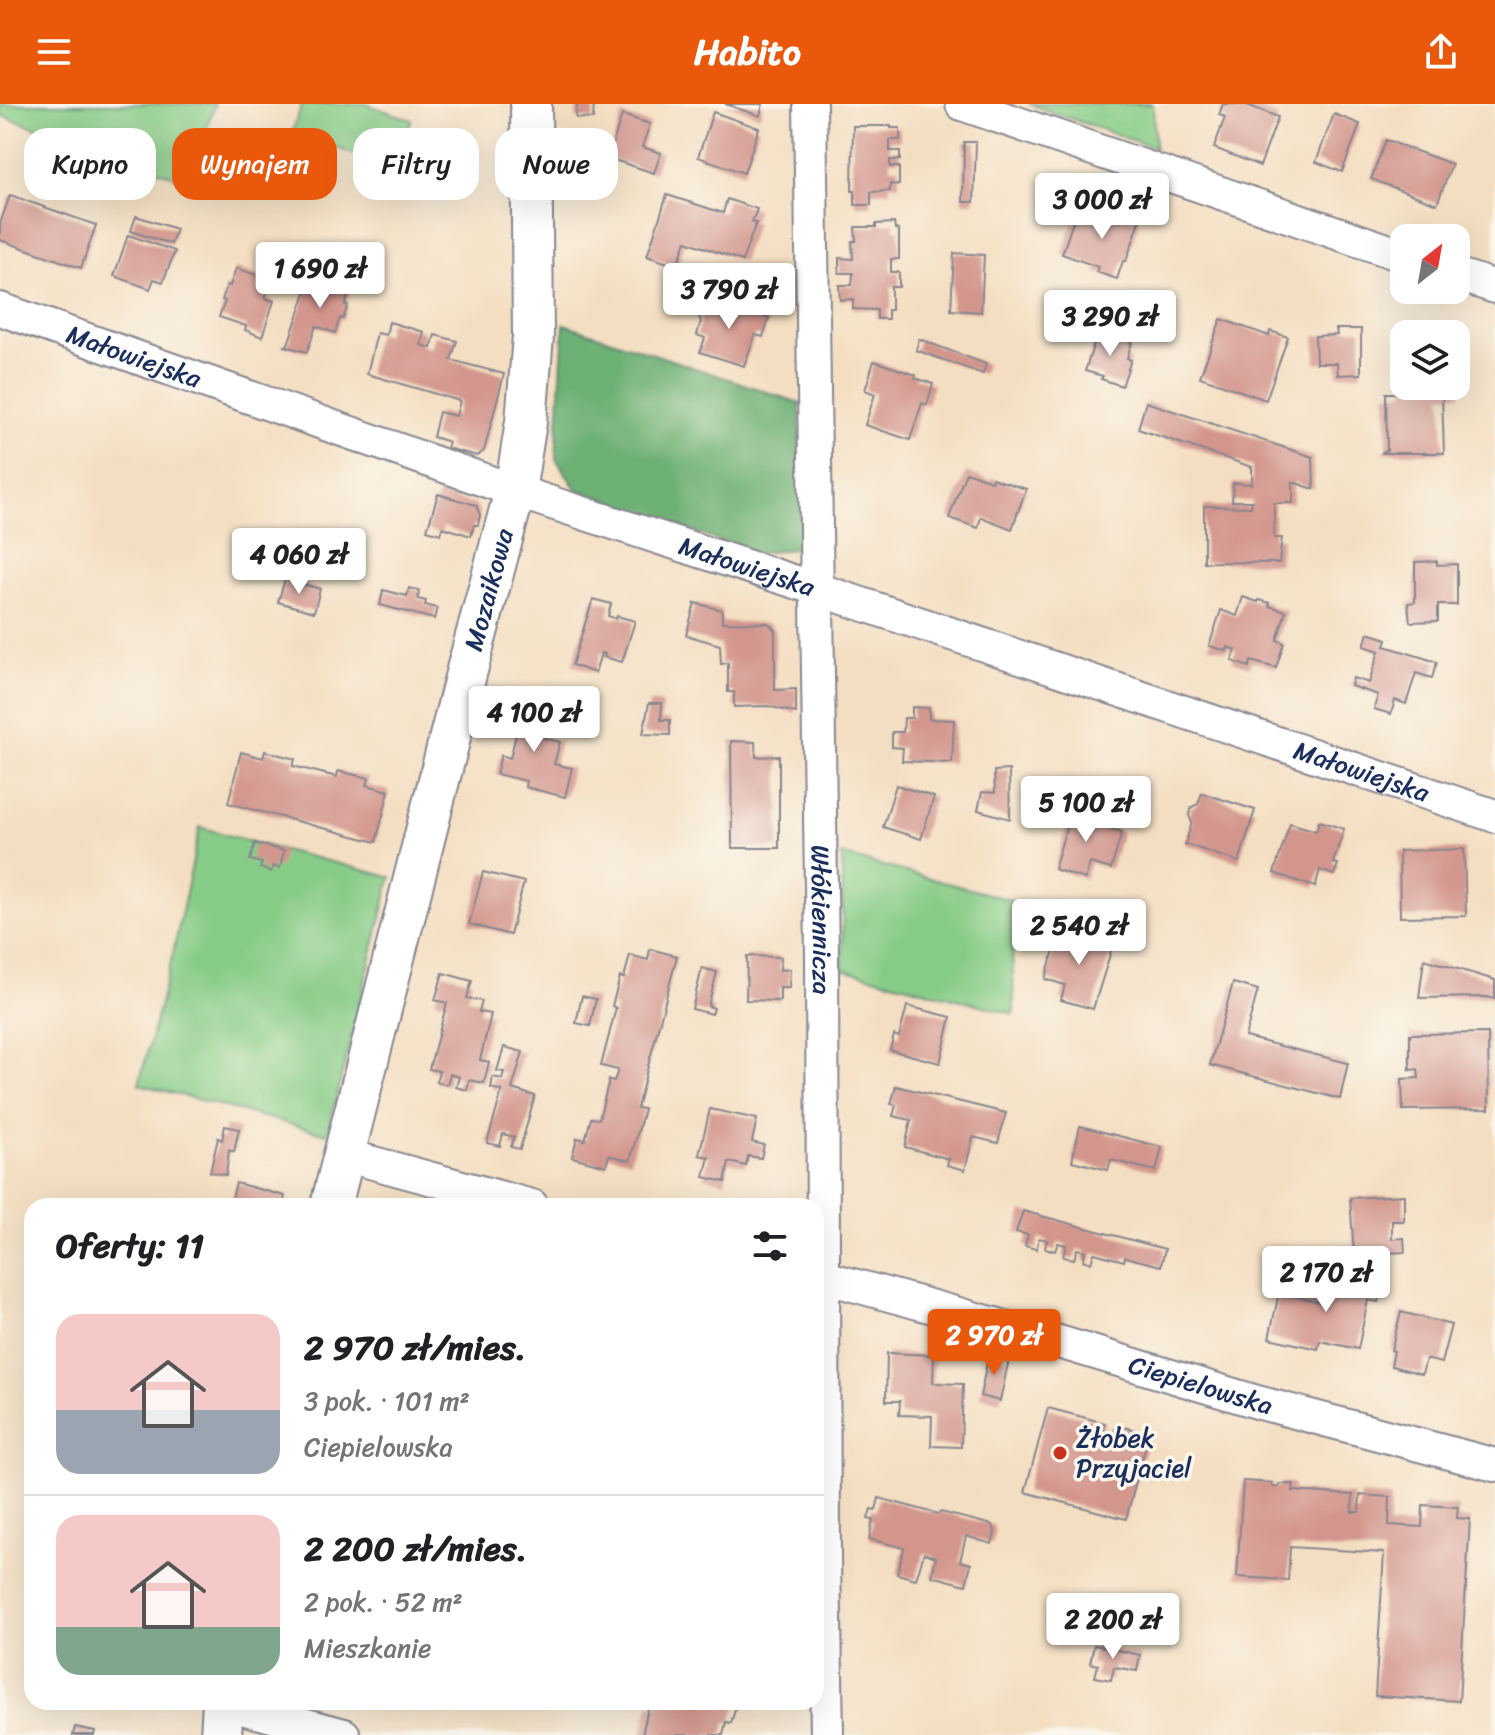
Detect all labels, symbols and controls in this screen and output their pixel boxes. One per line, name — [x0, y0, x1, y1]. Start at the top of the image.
text: Habito — [694, 20, 801, 84]
icon: menu — [32, 30, 76, 74]
icon: share — [1419, 30, 1463, 74]
chip: Kupno — [24, 128, 156, 200]
chip: Wynajem — [172, 128, 337, 200]
chip: Filtry — [353, 128, 479, 200]
chip: Nowe — [495, 128, 618, 200]
pin: 3 000 zł — [1019, 173, 1185, 241]
text: 3 000 zł — [1053, 176, 1151, 222]
north arrow — [1390, 224, 1470, 304]
map controls — [1390, 224, 1470, 400]
pin: 1 690 zł — [237, 242, 403, 310]
text: 1 690 zł — [274, 245, 366, 291]
pin: 3 790 zł — [646, 263, 812, 331]
text: 3 790 zł — [681, 266, 777, 312]
pin: 3 290 zł — [1027, 290, 1193, 358]
text: 3 290 zł — [1062, 293, 1158, 339]
street label: Małowiejska — [60, 311, 209, 402]
button: layers — [1390, 320, 1470, 400]
street label: Mozaikowa — [450, 523, 527, 656]
street label: Małowiejska — [673, 523, 822, 610]
pin: 4 060 zł — [216, 528, 382, 596]
text: 4 060 zł — [250, 531, 348, 577]
pin: 4 100 zł — [451, 686, 617, 754]
text: 4 100 zł — [487, 689, 581, 735]
street label: Małowiejska — [1288, 727, 1436, 816]
pin: 5 100 zł — [1003, 776, 1169, 844]
text: 5 100 zł — [1039, 779, 1133, 825]
street label: Włókiennicza — [797, 845, 845, 995]
pin: 2 540 zł — [996, 899, 1162, 967]
text: 2 540 zł — [1030, 902, 1128, 948]
text: Oferty: 11 — [56, 1216, 204, 1276]
icon: filters — [748, 1224, 792, 1268]
pin: 2 170 zł — [1243, 1246, 1409, 1314]
text: 2 170 zł — [1280, 1249, 1372, 1295]
pin: 2 970 zł — [911, 1309, 1077, 1377]
text: 2 970 zł — [946, 1312, 1042, 1358]
text: 2 970 zł/mies. — [304, 1318, 526, 1378]
street label: Ciepielowska — [1123, 1341, 1278, 1428]
icon: home — [120, 1346, 216, 1442]
text: 3 pok. · 101 m² — [304, 1378, 470, 1424]
place label: Żłobek Przyjaciel — [1076, 1415, 1192, 1491]
text: Ciepielowska — [304, 1424, 452, 1470]
marker: Żłobek Przyjaciel — [1051, 1444, 1069, 1462]
text: 2 200 zł/mies. — [304, 1519, 527, 1579]
icon: home — [120, 1547, 216, 1643]
text: 2 pok. · 52 m² — [304, 1579, 463, 1625]
pin: 2 200 zł — [1030, 1593, 1196, 1661]
text: 2 200 zł — [1064, 1596, 1162, 1642]
text: Mieszkanie — [304, 1625, 431, 1671]

